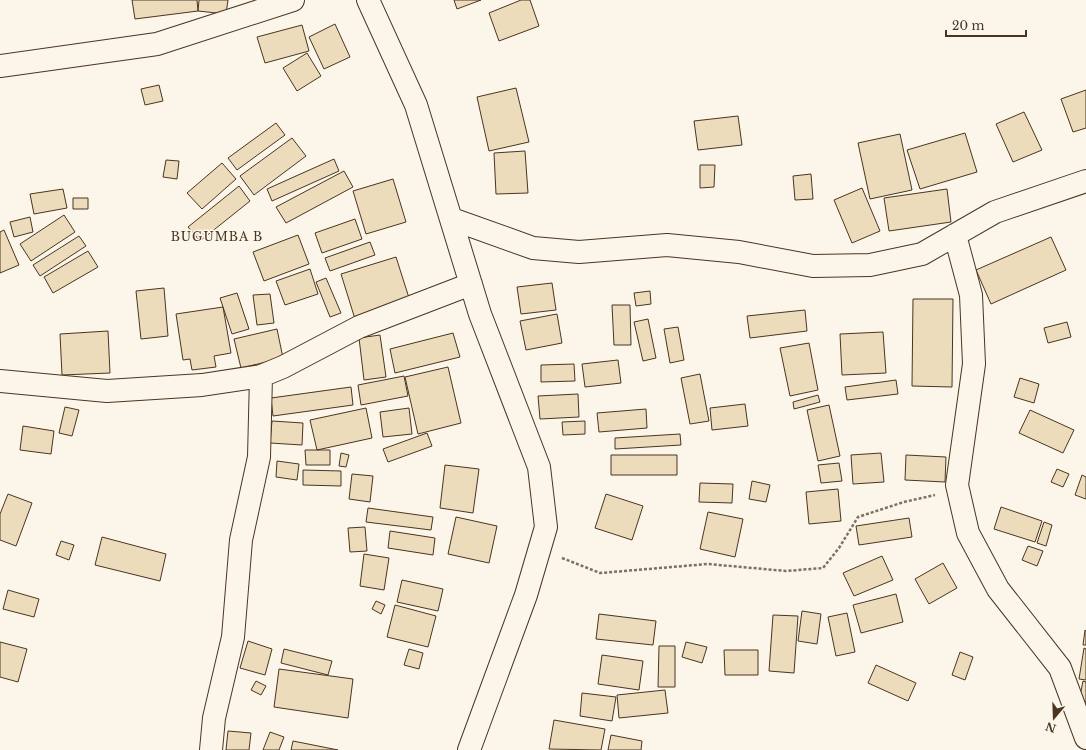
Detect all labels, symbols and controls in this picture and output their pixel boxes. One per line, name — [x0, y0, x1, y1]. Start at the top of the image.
scale bar — [946, 12, 1026, 38]
text: 20 m — [952, 18, 984, 33]
district label: BUGUMBA B — [171, 229, 263, 244]
north arrow — [1034, 698, 1074, 738]
text: N — [1043, 719, 1058, 736]

